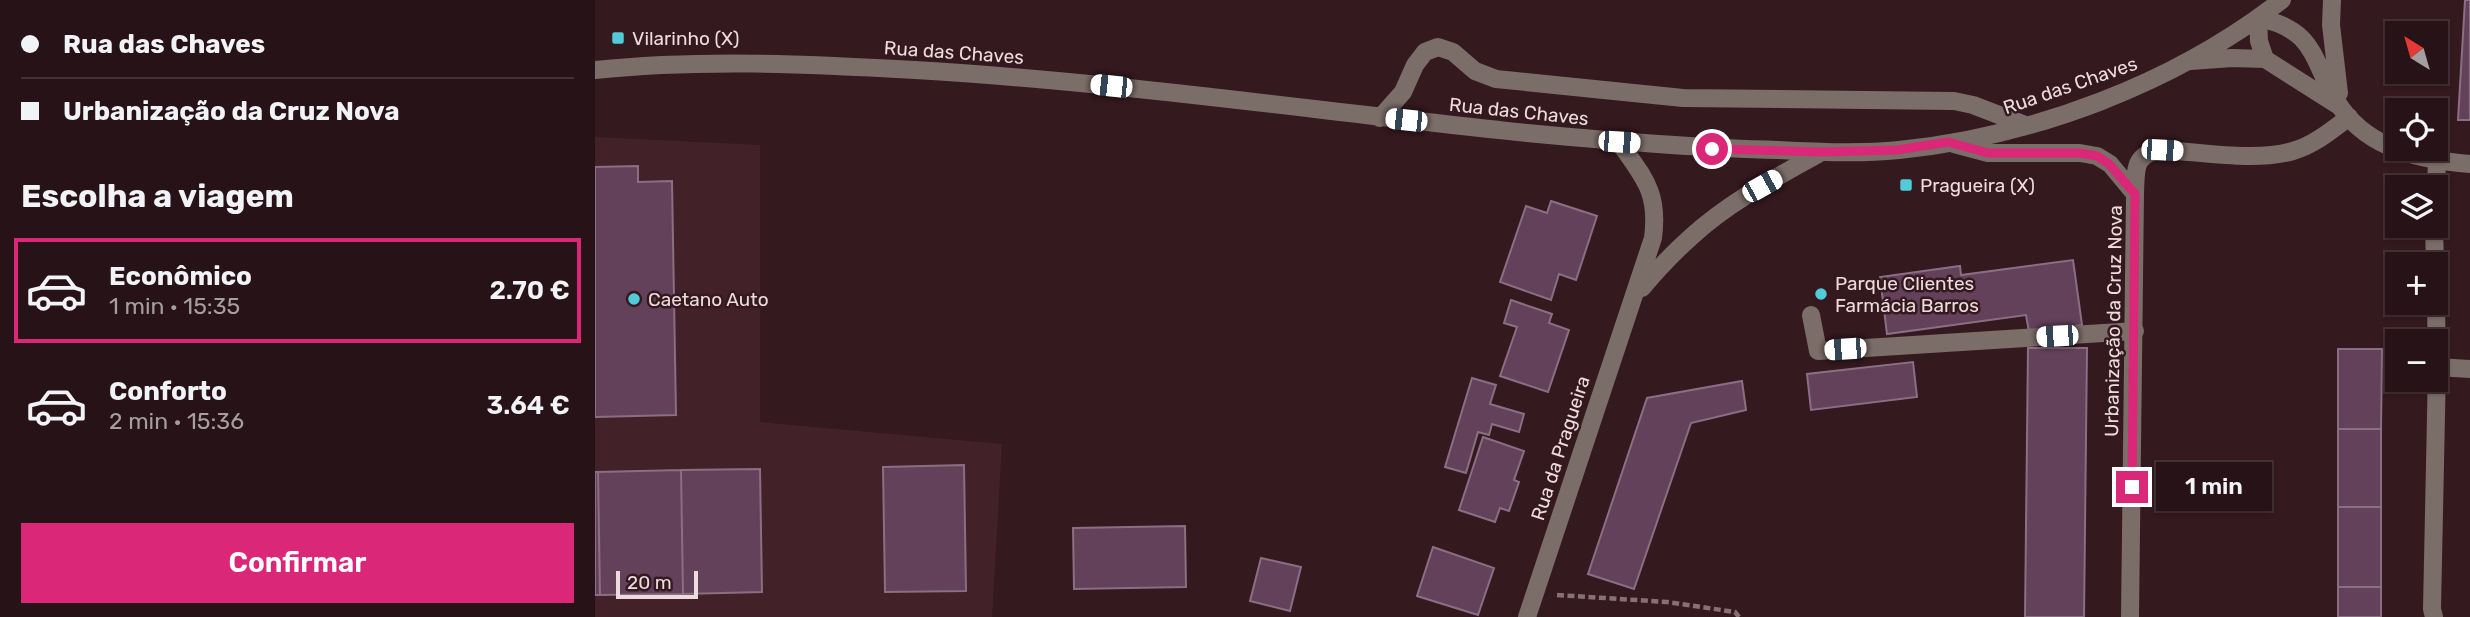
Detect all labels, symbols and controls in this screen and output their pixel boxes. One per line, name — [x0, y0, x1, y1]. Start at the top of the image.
north arrow — [2385, 21, 2448, 84]
map controls — [2385, 21, 2448, 392]
place label: Vilarinho (X) — [632, 27, 739, 50]
text: Rua das Chaves — [63, 29, 265, 60]
marker: Vilarinho (X) — [610, 30, 626, 46]
street label: Rua das Chaves — [883, 36, 1025, 69]
street label: Rua das Chaves — [2000, 52, 2140, 119]
car — [1090, 73, 1133, 99]
street label: Rua das Chaves — [1448, 93, 1590, 130]
text: Urbanização da Cruz Nova — [63, 96, 400, 127]
button: locate — [2385, 98, 2448, 161]
car — [1385, 107, 1428, 133]
car — [1598, 130, 1641, 154]
route start — [1696, 133, 1728, 165]
car — [2141, 138, 2184, 162]
car — [1739, 167, 1786, 205]
place label: Pragueira (X) — [1920, 174, 2035, 197]
button: layers — [2385, 175, 2448, 238]
text: Escolha a viagem — [21, 177, 294, 215]
marker: Pragueira (X) — [1898, 177, 1914, 193]
street label: Urbanização da Cruz Nova — [2100, 205, 2127, 437]
button: + — [2385, 252, 2448, 315]
icon: car — [25, 259, 88, 322]
text: Econômico — [109, 261, 252, 292]
place label: Parque Clientes Farmácia Barros — [1835, 272, 1979, 317]
text: 2.70 € — [489, 275, 570, 306]
marker: Parque Clientes Farmácia Barros — [1813, 286, 1829, 302]
place label: Caetano Auto — [648, 288, 769, 311]
marker: Caetano Auto — [626, 291, 642, 307]
text: 1 min · 15:35 — [109, 292, 240, 320]
car — [2036, 324, 2079, 348]
button: − — [2385, 329, 2448, 392]
car — [1824, 337, 1867, 361]
street label: Rua da Pragueira — [1526, 373, 1595, 523]
icon: car — [25, 374, 88, 437]
text: Conforto — [109, 376, 227, 407]
text: 3.64 € — [486, 390, 570, 421]
text: 2 min · 15:36 — [109, 407, 244, 435]
callout: 1 min — [2157, 462, 2272, 512]
route end — [2116, 471, 2148, 503]
text: 1 min — [2185, 472, 2243, 500]
button: Confirmar — [21, 523, 574, 603]
scale bar — [616, 568, 698, 600]
text: 20 m — [627, 571, 672, 594]

